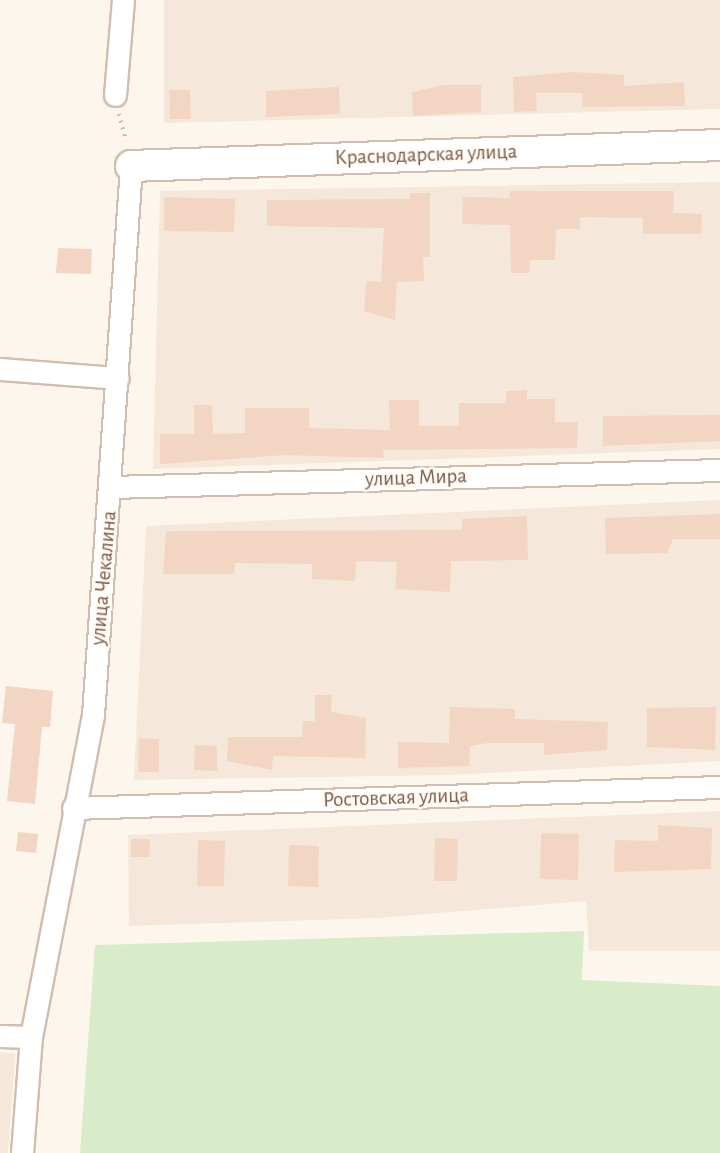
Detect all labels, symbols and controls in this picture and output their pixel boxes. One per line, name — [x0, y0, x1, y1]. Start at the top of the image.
street label: Краснодарская улица — [334, 139, 518, 171]
street label: улица Мира — [365, 464, 467, 492]
street label: улица Чекалина — [86, 510, 122, 646]
street label: Ростовская улица — [323, 783, 469, 813]

